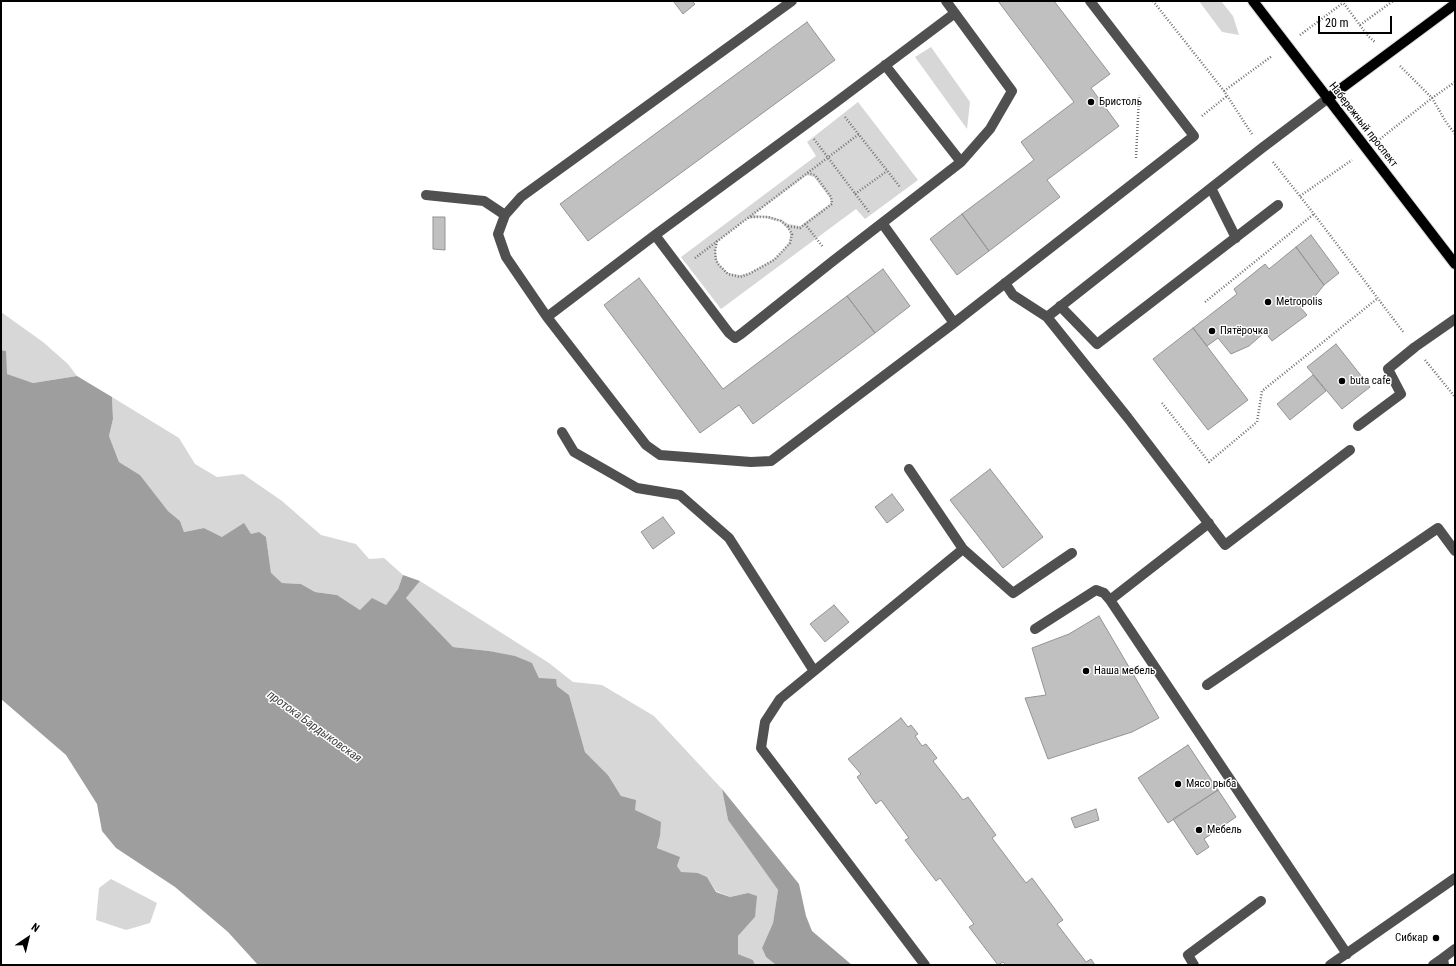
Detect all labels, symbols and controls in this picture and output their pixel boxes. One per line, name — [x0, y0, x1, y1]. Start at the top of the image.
scale bar — [1320, 8, 1394, 34]
text: 20 m — [1325, 16, 1349, 30]
street label: Набережный проспект — [1326, 80, 1400, 170]
place label: Бристоль — [1099, 95, 1142, 109]
marker: Бристоль — [1086, 97, 1096, 107]
place label: Metropolis — [1276, 295, 1322, 309]
marker: Metropolis — [1263, 297, 1273, 307]
place label: Пятёрочка — [1220, 324, 1268, 338]
marker: Пятёрочка — [1207, 326, 1217, 336]
place label: buta cafe — [1350, 374, 1391, 388]
marker: buta cafe — [1337, 376, 1347, 386]
place label: Наша мебель — [1094, 664, 1155, 678]
marker: Наша мебель — [1081, 666, 1091, 676]
water label: протока Бардыковская — [264, 688, 364, 766]
place label: Мясо рыба — [1186, 777, 1236, 791]
marker: Мясо рыба — [1173, 779, 1183, 789]
place label: Мебель — [1207, 823, 1242, 837]
marker: Мебель — [1194, 825, 1204, 835]
north arrow — [8, 918, 48, 958]
text: N — [29, 921, 42, 935]
place label: Сибкар — [1395, 931, 1428, 945]
marker: Сибкар — [1431, 933, 1441, 943]

